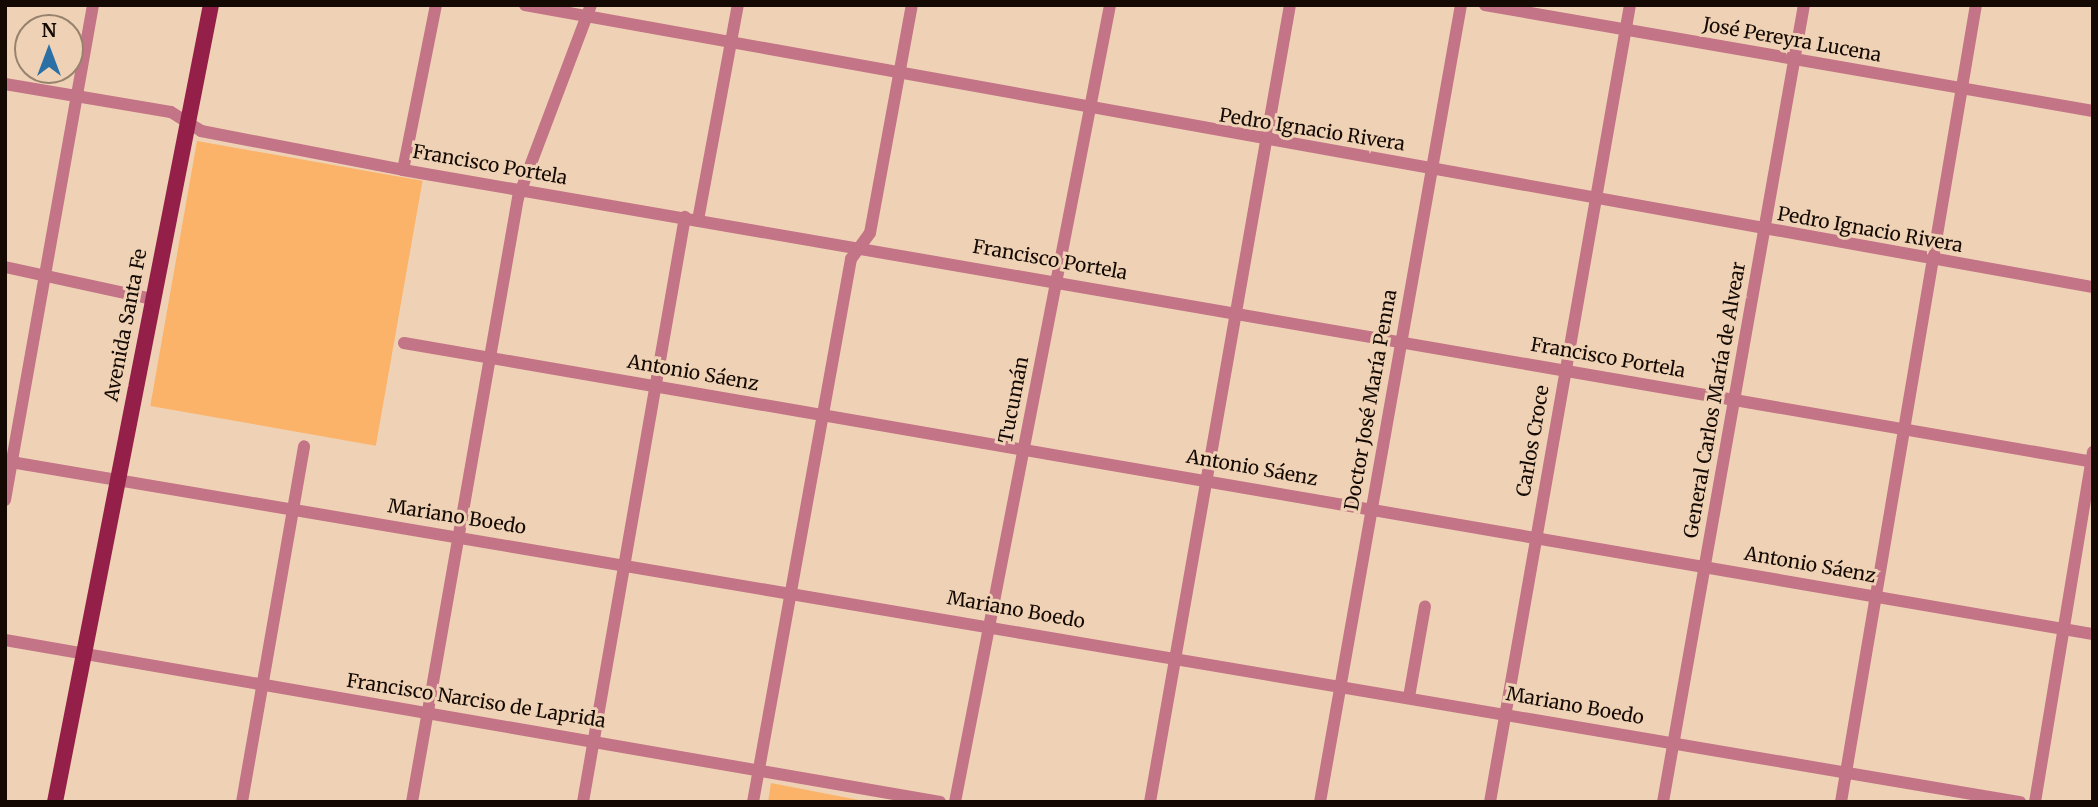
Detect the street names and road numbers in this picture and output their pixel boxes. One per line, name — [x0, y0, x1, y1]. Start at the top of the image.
street label: José Pereyra Lucena — [1701, 13, 1883, 67]
street label: Pedro Ignacio Rivera — [1217, 104, 1407, 156]
street label: Francisco Portela — [411, 140, 569, 190]
street label: Pedro Ignacio Rivera — [1776, 202, 1964, 258]
street label: Francisco Portela — [971, 235, 1129, 285]
street label: Avenida Santa Fe — [100, 247, 152, 403]
street label: General Carlos María de Alvear — [1679, 260, 1751, 540]
street label: Doctor José María Penna — [1340, 288, 1402, 512]
street label: Francisco Portela — [1529, 333, 1687, 383]
street label: Antonio Sáenz — [626, 350, 760, 396]
street label: Tucumán — [994, 355, 1034, 445]
street label: Carlos Croce — [1512, 383, 1554, 499]
street label: Antonio Sáenz — [1185, 445, 1319, 491]
street label: Mariano Boedo — [386, 495, 528, 539]
street label: Antonio Sáenz — [1743, 542, 1877, 588]
street label: Mariano Boedo — [945, 587, 1087, 633]
street label: Francisco Narciso de Laprida — [345, 669, 607, 733]
street label: Mariano Boedo — [1504, 683, 1646, 729]

